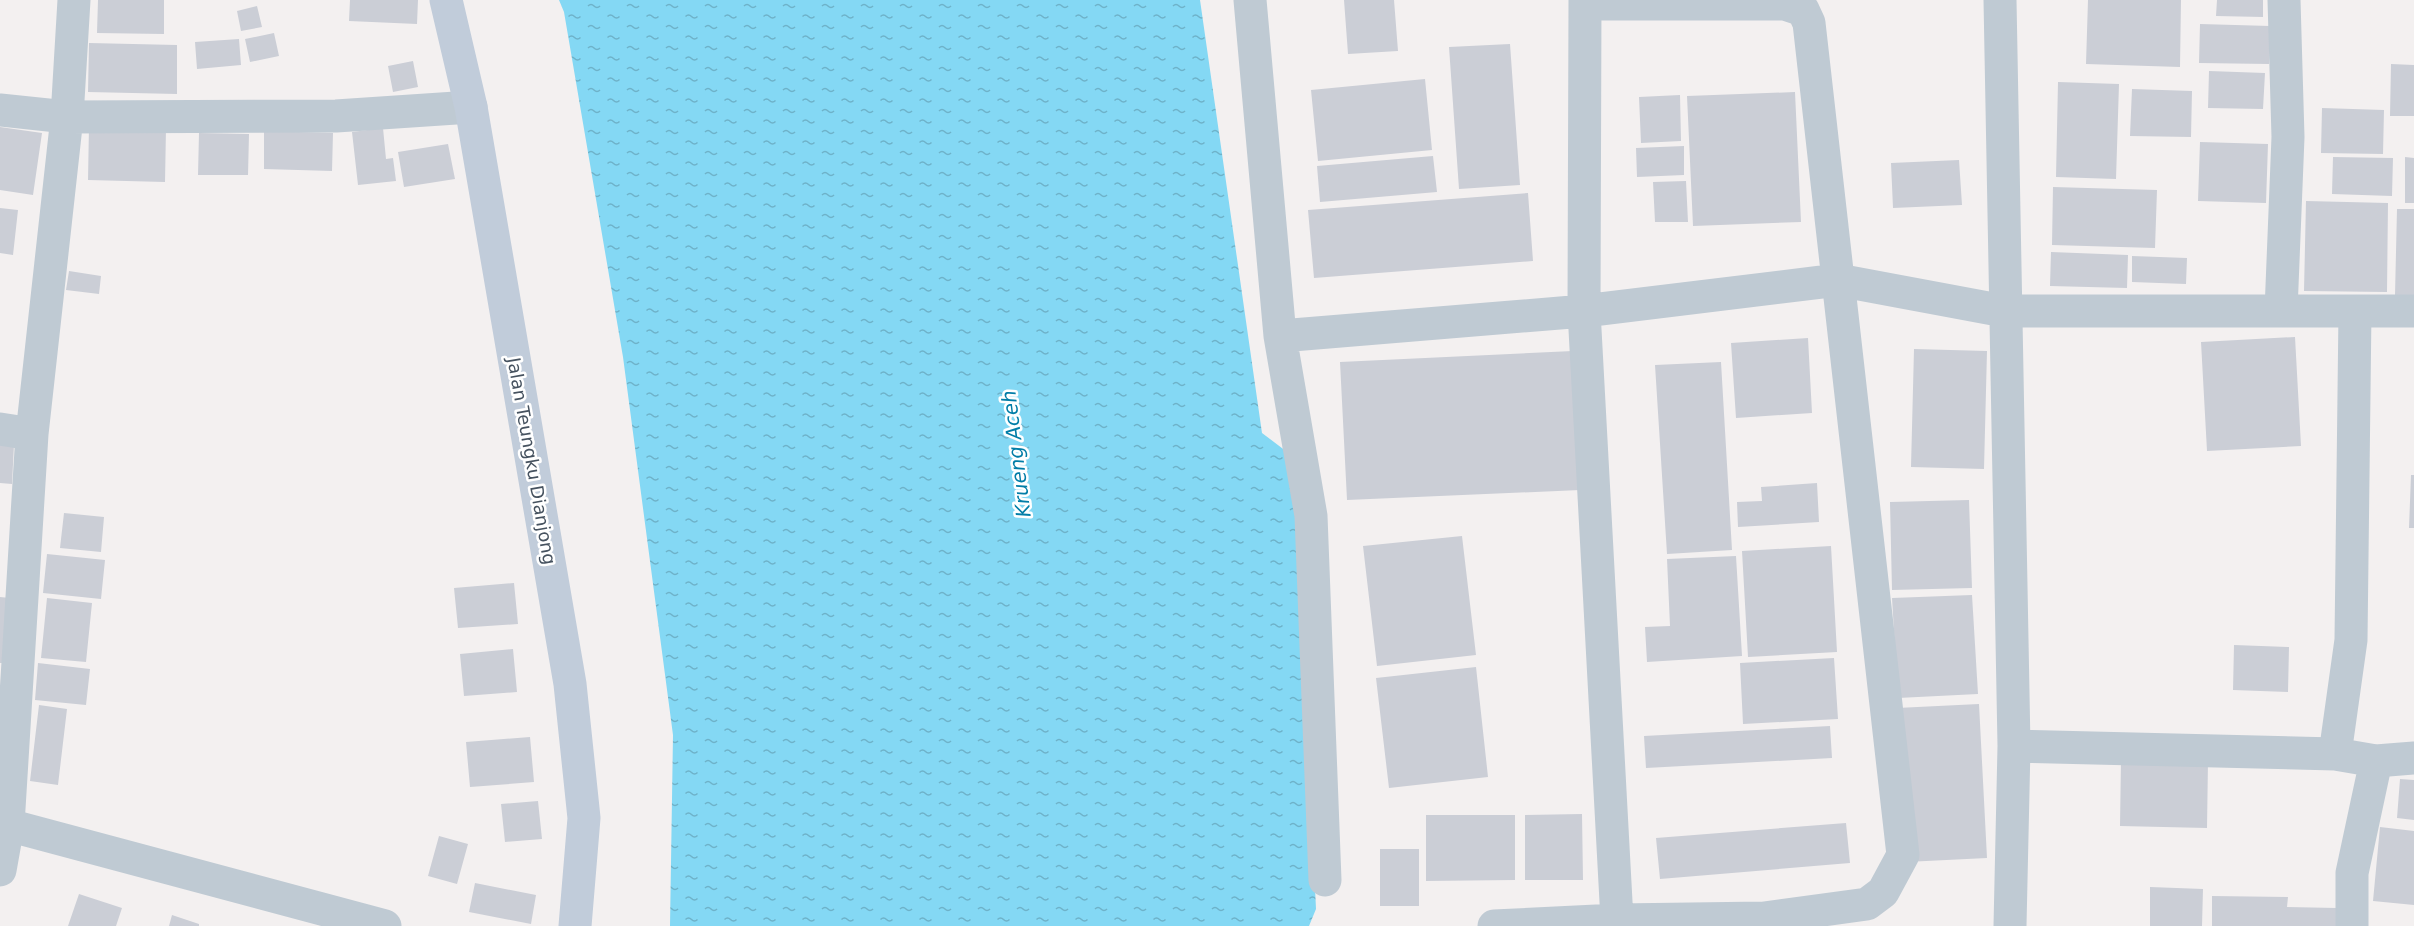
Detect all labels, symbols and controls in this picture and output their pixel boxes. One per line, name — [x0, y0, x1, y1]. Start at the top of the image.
street label: Jalan Teungku Dianjong — [503, 355, 561, 566]
water label: Krueng Aceh — [996, 389, 1036, 519]

